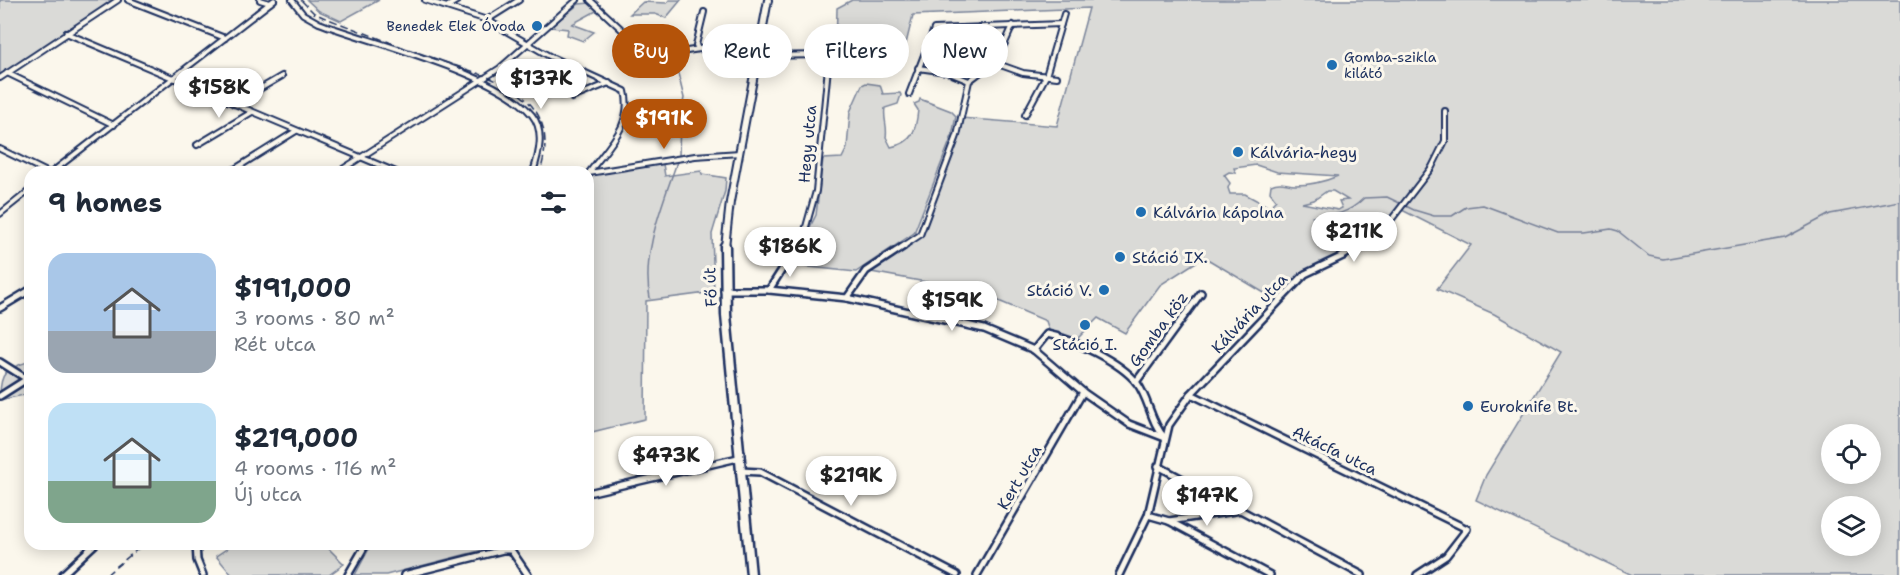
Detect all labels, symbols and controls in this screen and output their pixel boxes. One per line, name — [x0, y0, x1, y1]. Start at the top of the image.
place label: Benedek Elek Óvoda — [387, 17, 525, 35]
marker: Benedek Elek Óvoda — [530, 19, 544, 33]
chip: Buy — [612, 24, 690, 78]
chip: Rent — [702, 24, 792, 78]
chip: Filters — [804, 24, 909, 78]
chip: New — [921, 24, 1008, 78]
place label: Gomba-szikla kilátó — [1344, 48, 1437, 82]
marker: Gomba-szikla kilátó — [1325, 58, 1339, 72]
pin: $137K — [499, 59, 583, 110]
text: $137K — [510, 65, 572, 91]
pin: $158K — [177, 68, 261, 119]
text: $158K — [188, 74, 250, 100]
pin: $191K — [622, 99, 706, 150]
street label: Hegy utca — [794, 104, 821, 184]
text: $191K — [635, 105, 693, 131]
place label: Kálvária-hegy — [1250, 142, 1357, 163]
marker: Kálvária-hegy — [1231, 145, 1245, 159]
text: 9 homes — [48, 185, 162, 220]
icon: filters — [537, 186, 570, 219]
place label: Kálvária kápolna — [1153, 202, 1284, 223]
marker: Kálvária kápolna — [1134, 205, 1148, 219]
pin: $211K — [1312, 212, 1396, 263]
text: $211K — [1325, 218, 1383, 244]
pin: $186K — [748, 227, 832, 278]
text: $186K — [758, 233, 822, 259]
place label: Stáció IX. — [1132, 247, 1208, 268]
marker: Stáció IX. — [1113, 250, 1127, 264]
street label: Fő út — [699, 267, 722, 307]
street label: Kálvária utca — [1207, 269, 1292, 358]
text: $191,000 — [234, 270, 352, 305]
icon: home — [96, 277, 168, 349]
place label: Stáció V. — [1027, 280, 1092, 301]
pin: $159K — [910, 281, 994, 332]
marker: Stáció V. — [1097, 283, 1111, 297]
text: $159K — [921, 287, 983, 313]
street label: Gomba köz — [1124, 288, 1193, 371]
text: 3 rooms · 80 m² — [234, 305, 395, 331]
marker: Stáció I. — [1078, 318, 1092, 332]
text: Rét utca — [234, 331, 316, 357]
place label: Stáció I. — [1053, 334, 1117, 355]
place label: Euroknife Bt. — [1480, 396, 1578, 417]
marker: Euroknife Bt. — [1461, 399, 1475, 413]
text: $219,000 — [234, 420, 358, 455]
street label: Akácfa utca — [1289, 421, 1381, 480]
map controls — [1821, 424, 1881, 556]
button: locate — [1821, 424, 1881, 484]
icon: home — [96, 427, 168, 499]
pin: $473K — [624, 436, 708, 487]
street label: Kert utca — [992, 441, 1046, 513]
text: $473K — [632, 442, 700, 468]
text: 4 rooms · 116 m² — [234, 455, 396, 481]
pin: $219K — [809, 456, 893, 507]
text: $219K — [820, 462, 882, 488]
pin: $147K — [1165, 476, 1249, 527]
text: Új utca — [234, 481, 302, 507]
text: $147K — [1176, 482, 1238, 508]
button: layers — [1821, 496, 1881, 556]

